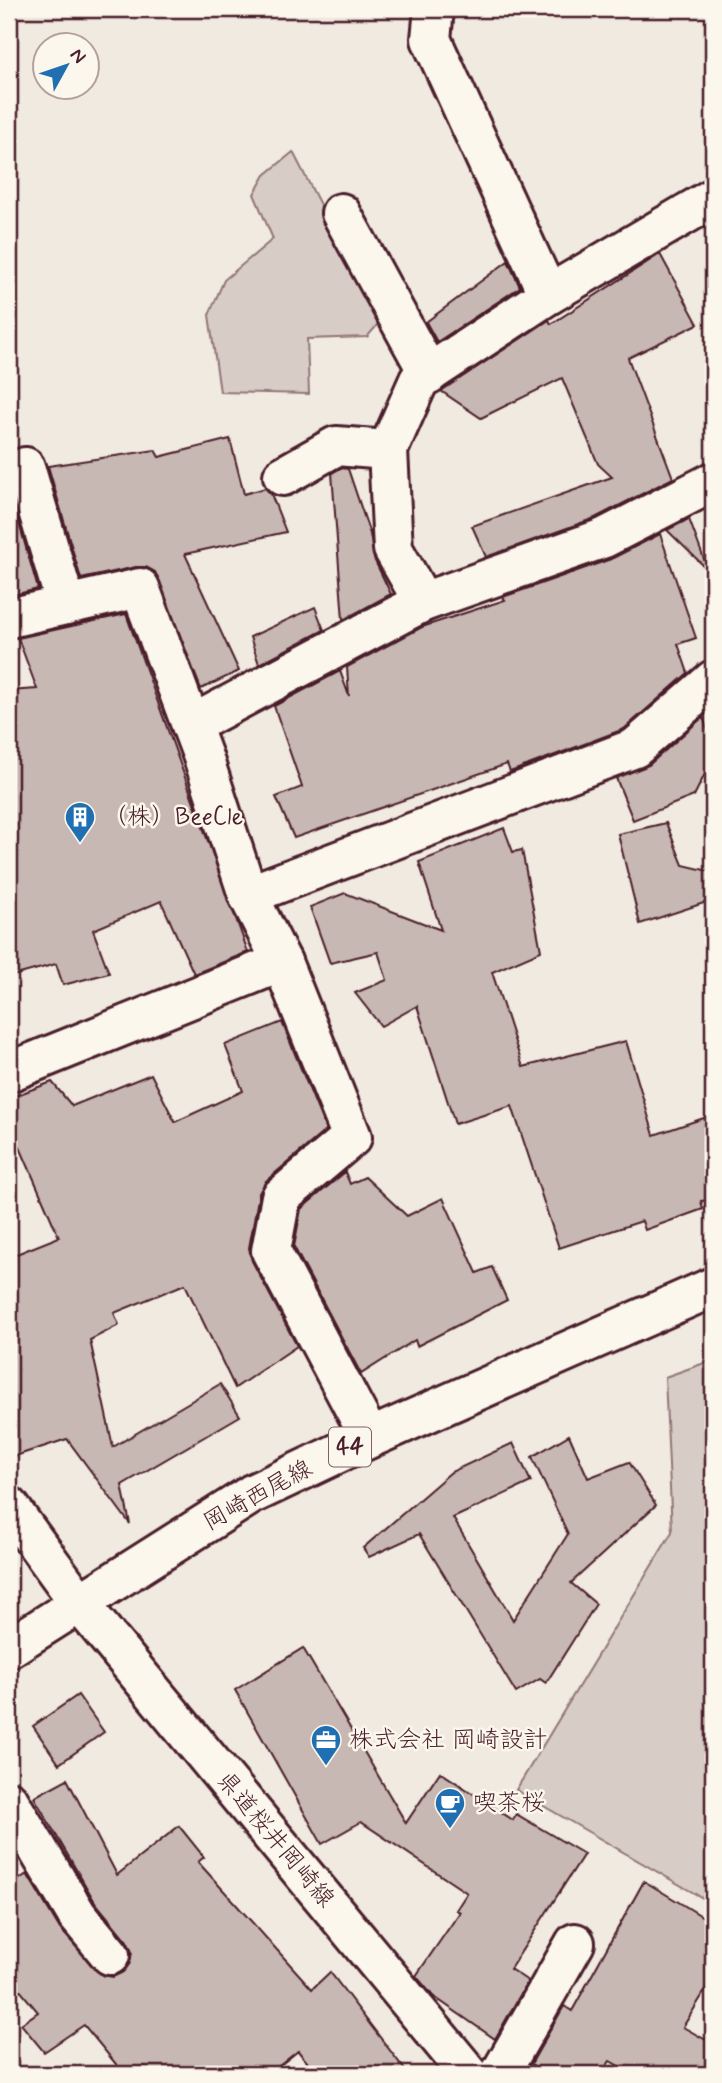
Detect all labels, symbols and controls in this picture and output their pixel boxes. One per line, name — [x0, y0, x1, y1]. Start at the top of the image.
north arrow — [32, 32, 102, 102]
text: N — [64, 43, 92, 69]
building icon: （株）BeeCle — [63, 800, 97, 844]
place label: （株）BeeCle — [103, 802, 243, 833]
road number: 44 — [329, 1428, 371, 1466]
street label: 岡崎西尾線 — [198, 1453, 318, 1539]
office icon: 株式会社 岡崎設計 — [309, 1723, 343, 1767]
place label: 株式会社 岡崎設計 — [349, 1725, 547, 1756]
street label: 県道桜井岡崎線 — [209, 1766, 341, 1914]
cafe icon: 喫茶桜 — [433, 1786, 467, 1830]
place label: 喫茶桜 — [473, 1788, 545, 1819]

